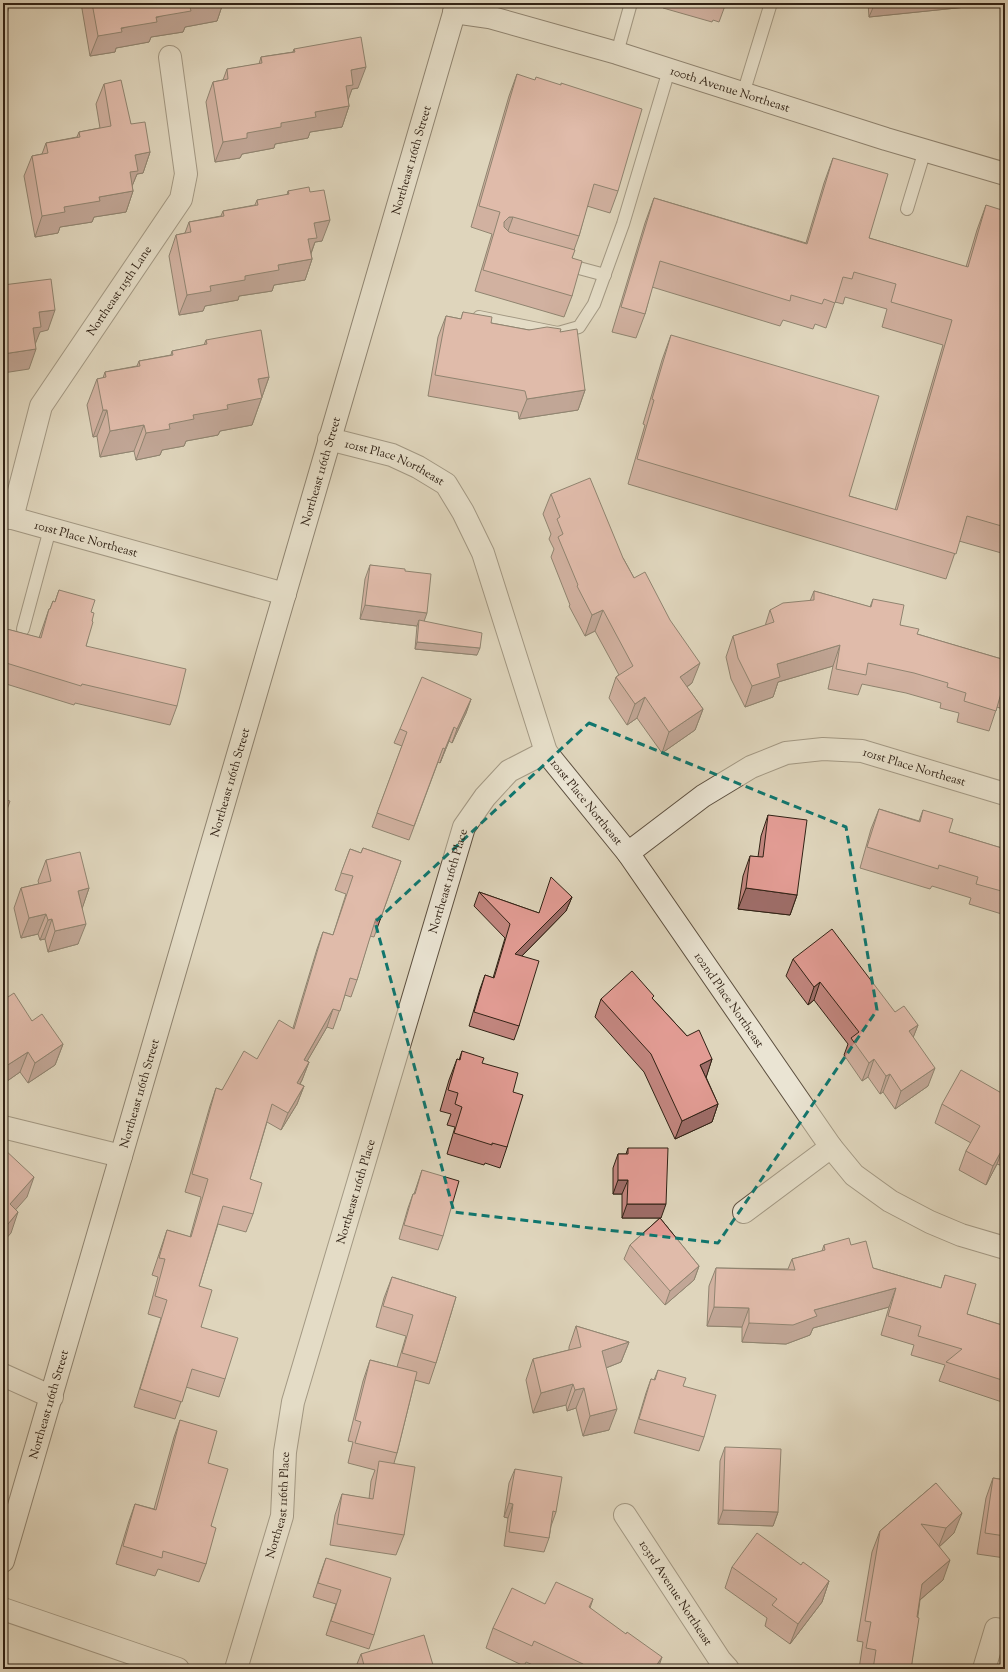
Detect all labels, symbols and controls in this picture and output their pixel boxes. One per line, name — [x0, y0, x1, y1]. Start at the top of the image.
street label: 100th Avenue Northeast — [668, 63, 792, 118]
street label: Northeast 116th Street — [388, 104, 437, 217]
street label: Northeast 115th Lane — [83, 242, 157, 340]
street label: Northeast 116th Street — [297, 415, 346, 528]
street label: 101st Place Northeast — [343, 435, 447, 491]
street label: 101st Place Northeast — [32, 517, 139, 563]
street label: Northeast 116th Street — [206, 726, 255, 839]
street label: 101st Place Northeast — [861, 744, 968, 792]
street label: 101st Place Northeast — [545, 756, 626, 850]
street label: Northeast 116th Place — [425, 826, 473, 936]
street label: 102nd Place Northeast — [689, 949, 768, 1052]
street label: Northeast 116th Street — [116, 1037, 165, 1150]
street label: Northeast 116th Place — [332, 1137, 381, 1246]
street label: Northeast 116th Street — [25, 1348, 74, 1462]
street label: Northeast 116th Place — [262, 1451, 295, 1561]
street label: 103rd Avenue Northeast — [634, 1537, 716, 1650]

